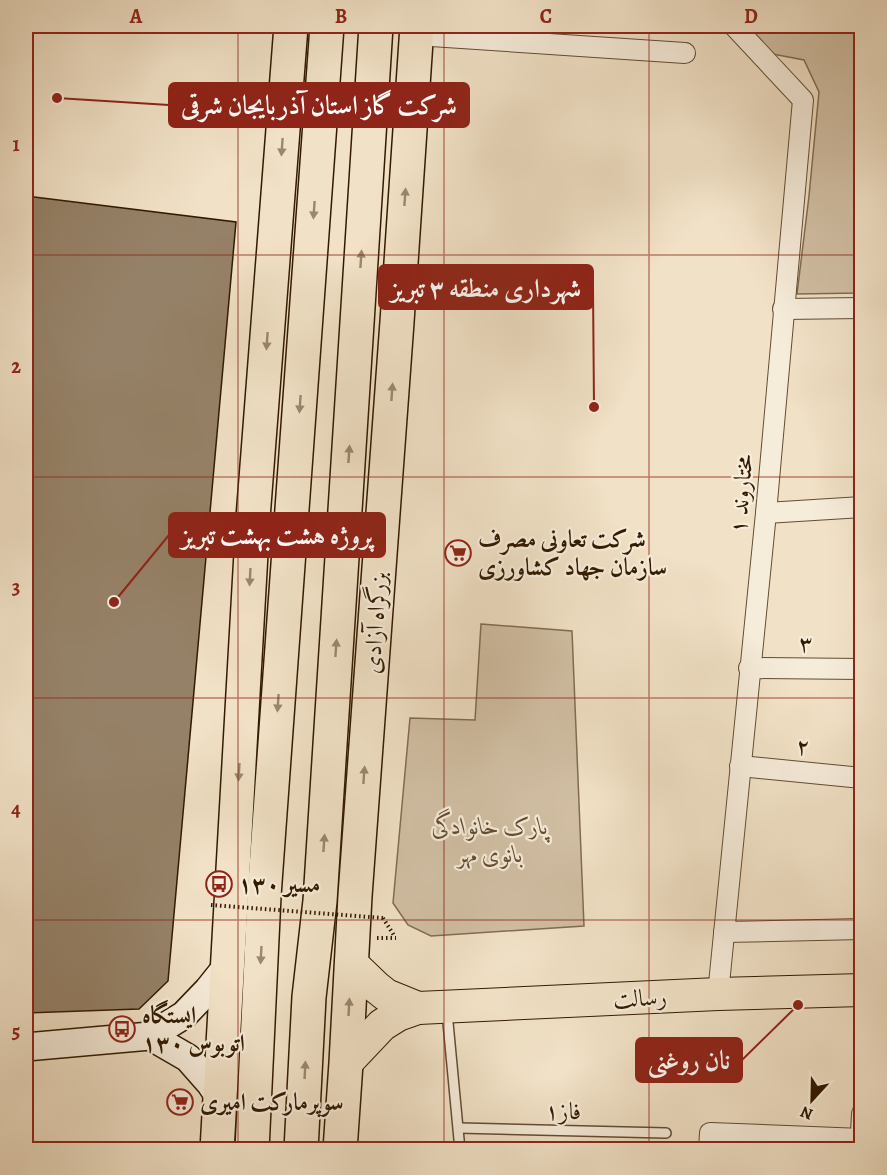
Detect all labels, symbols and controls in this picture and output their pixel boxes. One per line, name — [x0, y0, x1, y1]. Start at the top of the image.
text: A — [129, 3, 143, 30]
text: B — [335, 3, 347, 30]
text: C — [540, 3, 552, 30]
text: D — [744, 3, 758, 30]
callout: شرکت گاز استان آذربایجان شرقی — [169, 83, 469, 127]
text: شرکت گاز استان آذربایجان شرقی — [180, 88, 457, 123]
text: 1 — [12, 131, 20, 158]
one-way arrow — [277, 137, 287, 156]
one-way arrow — [401, 188, 410, 207]
one-way arrow — [309, 200, 319, 219]
one-way arrow — [357, 250, 366, 269]
callout: شهرداری منطقه ۳ تبریز — [379, 265, 593, 309]
text: شهرداری منطقه ۳ تبریز — [388, 271, 581, 306]
one-way arrow — [262, 332, 272, 351]
text: 2 — [11, 353, 21, 380]
one-way arrow — [387, 382, 397, 401]
one-way arrow — [295, 395, 305, 414]
one-way arrow — [344, 444, 353, 463]
street label: مختاروند ۱ — [722, 453, 760, 535]
callout: پروژه هشت بهشت تبریز — [169, 513, 385, 557]
text: پروژه هشت بهشت تبریز — [178, 518, 375, 553]
place label: شرکت تعاونی مصرف سازمان جهاد کشاورزی — [478, 523, 667, 583]
supermarket icon: شرکت تعاونی مصرف سازمان جهاد کشاورزی — [443, 538, 473, 568]
one-way arrow — [245, 568, 254, 587]
street label: بزرگراه آزادی — [355, 571, 395, 675]
text: 3 — [12, 574, 20, 601]
street label: ۳ — [799, 627, 813, 659]
one-way arrow — [332, 639, 341, 658]
one-way arrow — [273, 694, 283, 713]
street label: ۲ — [794, 729, 812, 763]
one-way arrow — [234, 763, 243, 782]
one-way arrow — [359, 765, 368, 784]
text: 4 — [11, 796, 21, 823]
park label: پارک خانوادگی بانوی مهر — [432, 808, 551, 870]
one-way arrow — [319, 834, 328, 853]
place label: مسیر ۱۳۰ — [238, 868, 320, 900]
bus stop icon: مسیر ۱۳۰ — [204, 869, 234, 899]
one-way arrow — [257, 945, 266, 964]
street label: رسالت — [612, 981, 668, 1015]
one-way arrow — [344, 998, 353, 1017]
place label: ایستگاه اتوبوس ۱۳۰ — [142, 999, 245, 1059]
bus stop icon: ایستگاه اتوبوس ۱۳۰ — [107, 1014, 137, 1044]
text: 5 — [12, 1018, 20, 1045]
callout: نان روغنی — [636, 1038, 742, 1082]
text: نان روغنی — [648, 1043, 730, 1079]
one-way arrow — [301, 1061, 310, 1080]
north arrow — [782, 1070, 842, 1130]
place label: سوپرمارکت امیری — [200, 1086, 344, 1118]
supermarket icon: سوپرمارکت امیری — [165, 1087, 195, 1117]
street label: فاز۱ — [545, 1095, 581, 1127]
text: N — [797, 1100, 816, 1125]

